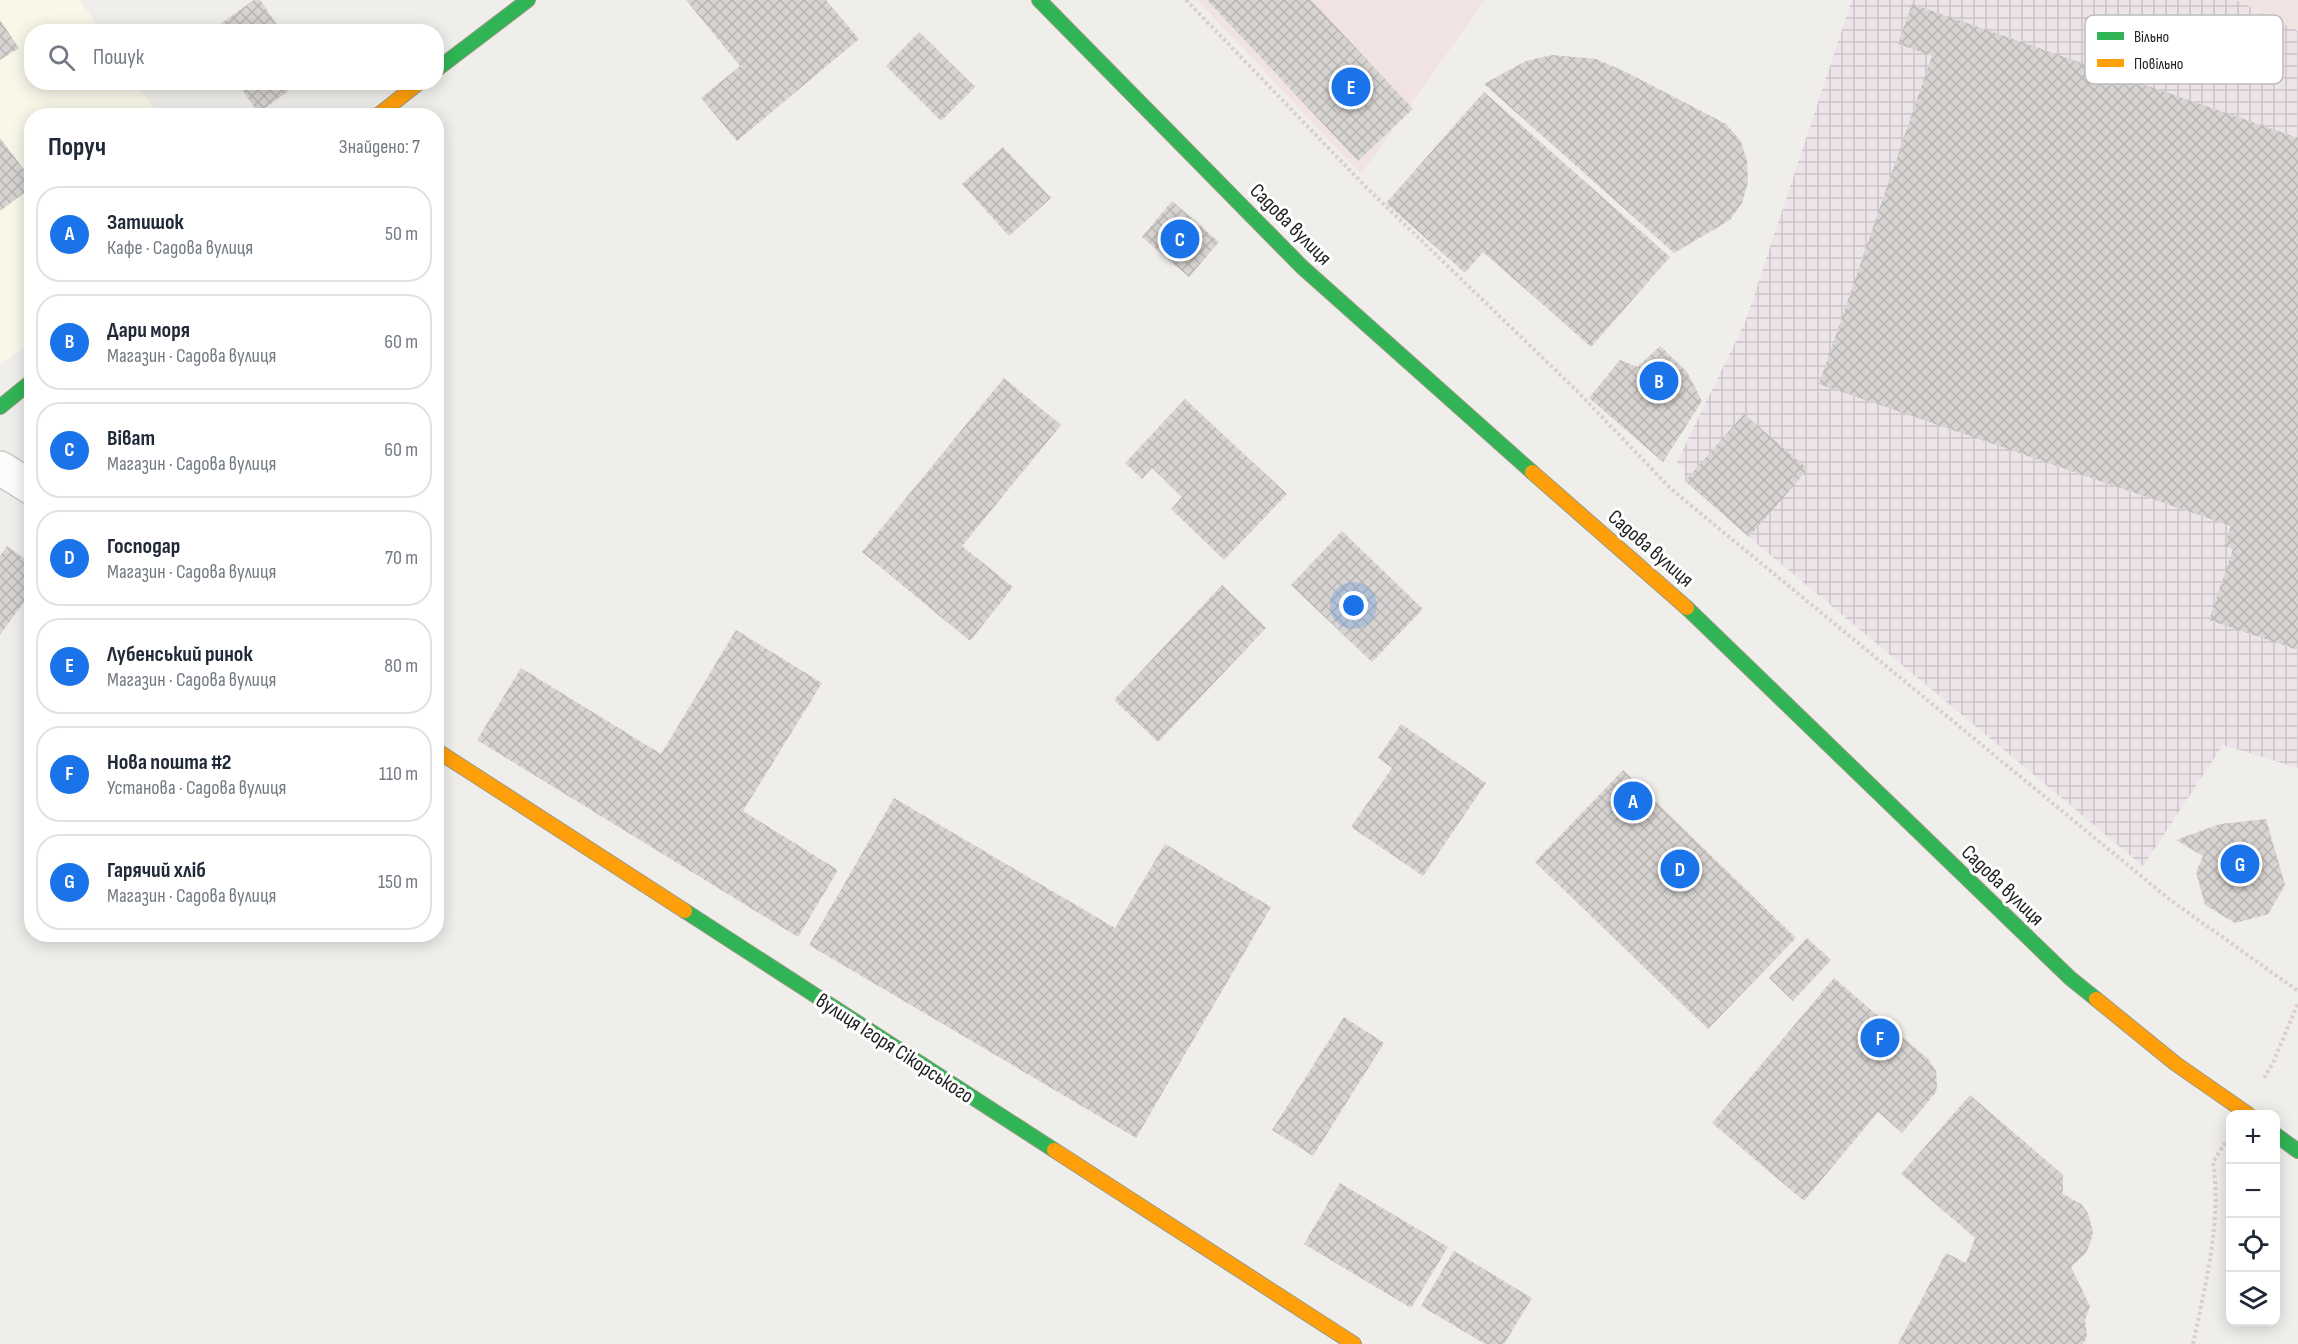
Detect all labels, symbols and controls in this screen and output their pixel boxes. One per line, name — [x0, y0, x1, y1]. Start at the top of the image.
legend — [2085, 15, 2283, 84]
search box — [24, 24, 444, 90]
text: Вільно — [2134, 28, 2169, 47]
icon: search — [45, 41, 78, 74]
text: Пошук — [93, 44, 144, 71]
text: Повільно — [2134, 55, 2184, 74]
pin: E — [1332, 64, 1370, 110]
text: Поруч — [48, 132, 106, 163]
text: Знайдено: 7 — [339, 135, 420, 159]
street label: Садова вулиця — [1245, 178, 1337, 270]
text: Затишок — [107, 209, 184, 236]
pin: C — [1160, 216, 1200, 262]
text: A — [65, 222, 74, 246]
text: 50 m — [385, 222, 418, 246]
text: Кафе · Садова вулиця — [107, 236, 253, 260]
text: Дари моря — [107, 317, 190, 344]
text: B — [65, 330, 74, 354]
text: 60 m — [384, 330, 418, 354]
text: Магазин · Садова вулиця — [107, 344, 276, 368]
pin: B — [1640, 358, 1678, 404]
text: Віват — [107, 425, 155, 452]
text: C — [64, 438, 75, 462]
text: 60 m — [384, 438, 418, 462]
text: Магазин · Садова вулиця — [107, 452, 276, 476]
street label: Садова вулиця — [1603, 504, 1699, 592]
text: Господар — [107, 533, 180, 560]
text: D — [64, 546, 75, 570]
text: 70 m — [385, 546, 418, 570]
text: Магазин · Садова вулиця — [107, 560, 276, 584]
your location — [1339, 591, 1368, 620]
text: Лубенський ринок — [107, 641, 253, 668]
text: E — [65, 654, 74, 678]
text: 80 m — [384, 654, 418, 678]
text: Магазин · Садова вулиця — [107, 668, 276, 692]
text: Нова пошта #2 — [107, 749, 232, 776]
text: F — [65, 762, 74, 786]
text: 110 m — [379, 762, 418, 786]
text: Установа · Садова вулиця — [107, 776, 286, 800]
pin: A — [1614, 778, 1652, 824]
street label: Садова вулиця — [1956, 840, 2049, 931]
pin: G — [2220, 842, 2260, 886]
pin: D — [1660, 846, 1700, 892]
text: Гарячий хліб — [107, 857, 206, 884]
text: G — [64, 870, 75, 894]
text: 150 m — [378, 870, 418, 894]
text: Магазин · Садова вулиця — [107, 884, 276, 908]
street label: вулиця Ігоря Сікорського — [811, 988, 978, 1109]
pin: F — [1860, 1016, 1900, 1060]
map controls — [2226, 1110, 2280, 1326]
button: + — [2226, 1110, 2280, 1164]
button: − — [2226, 1164, 2280, 1218]
button: locate — [2226, 1218, 2280, 1272]
button: layers — [2226, 1272, 2280, 1326]

